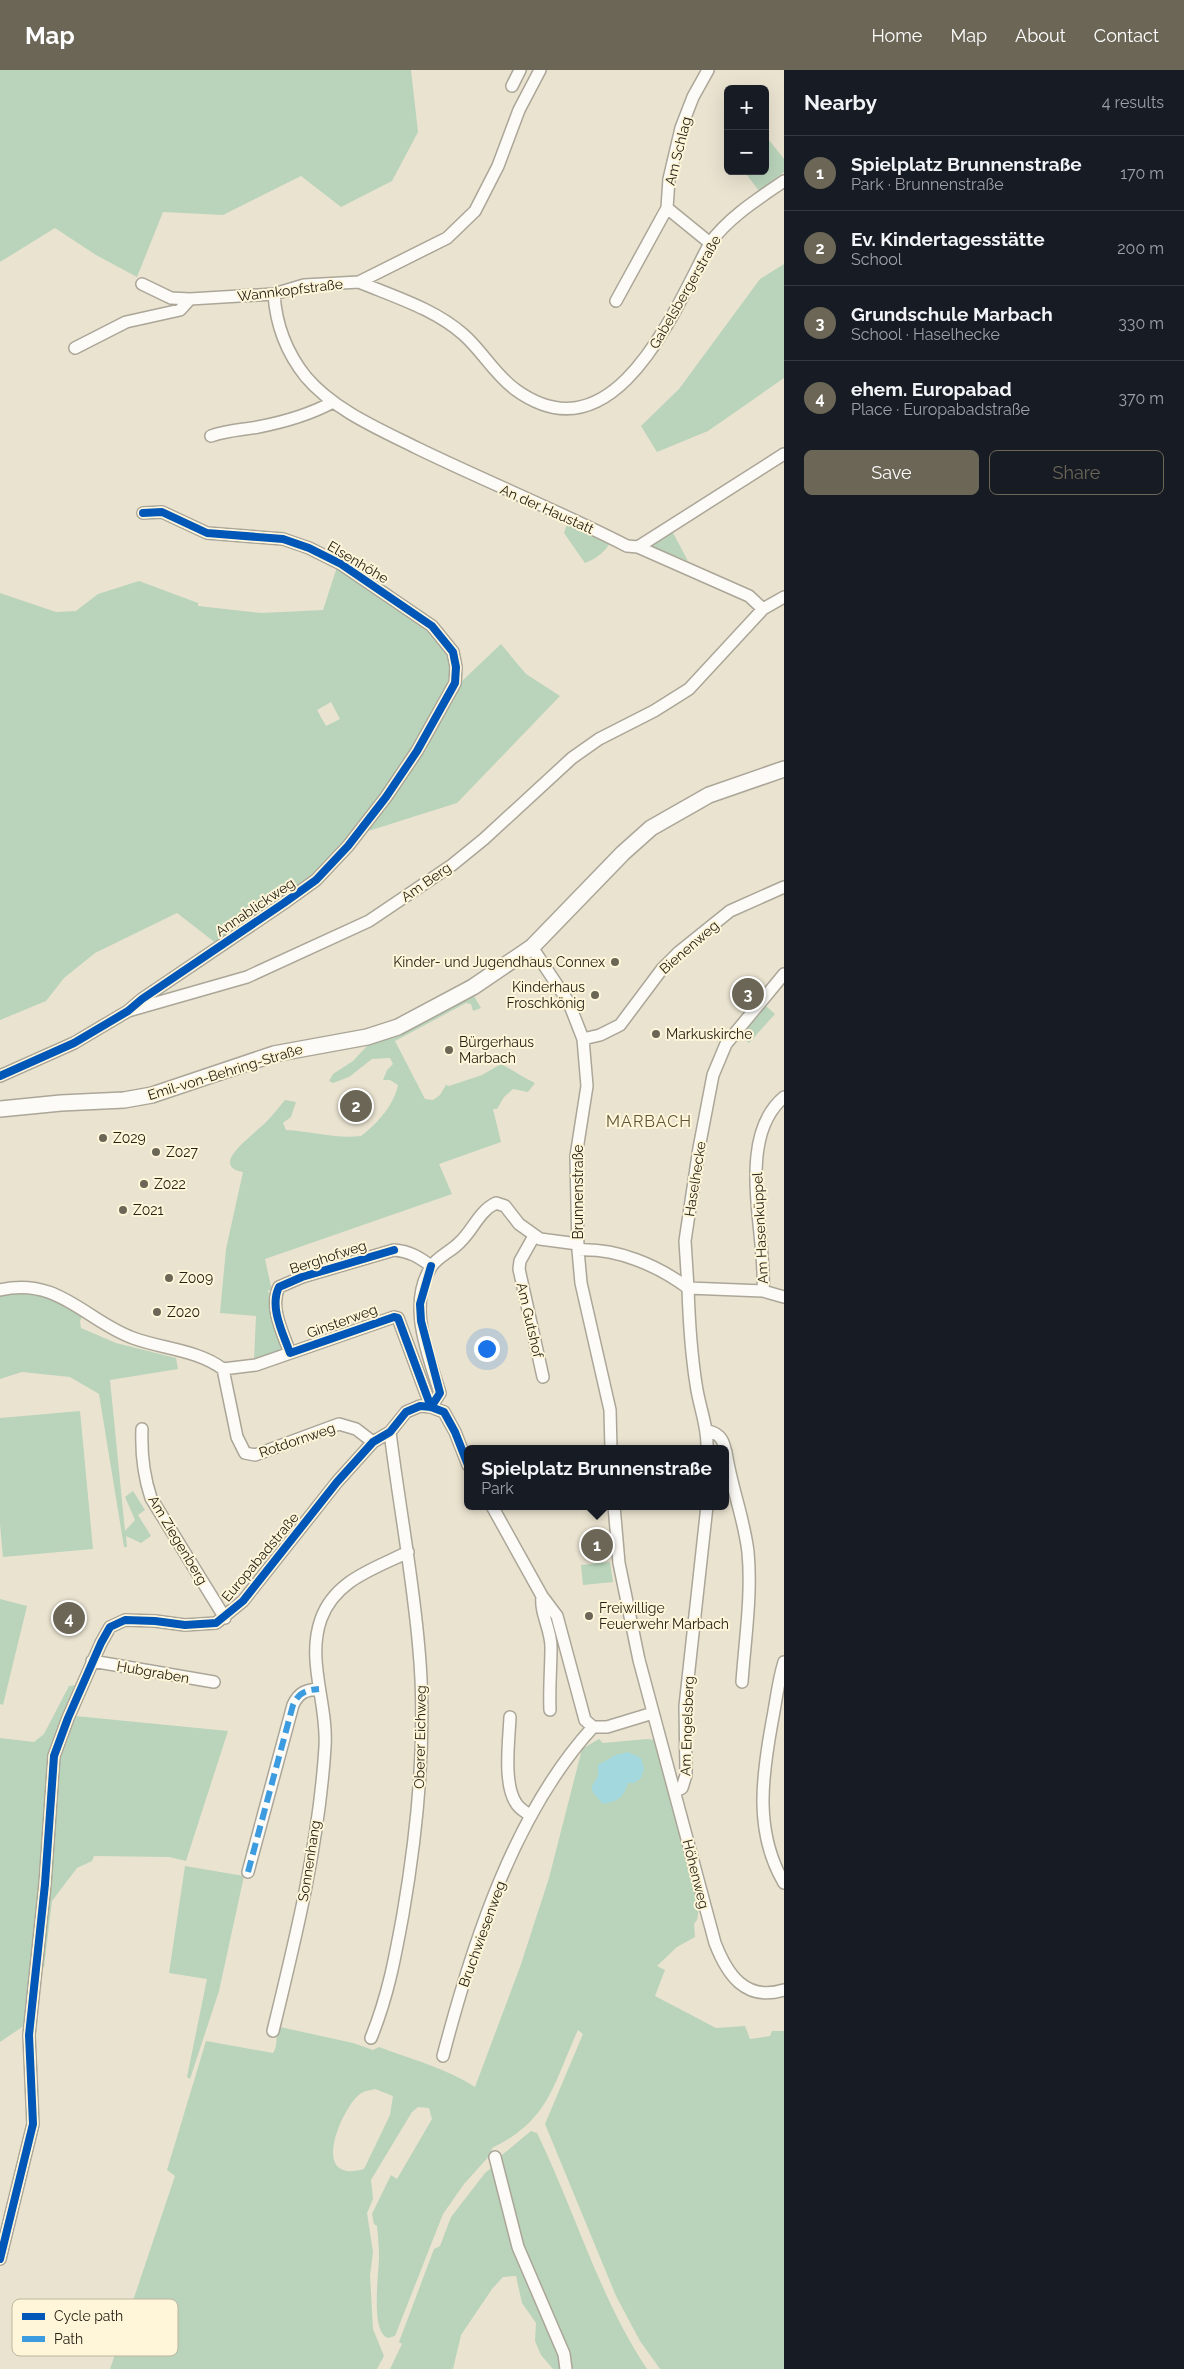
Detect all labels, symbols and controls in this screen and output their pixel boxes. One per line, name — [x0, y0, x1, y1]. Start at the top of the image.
text: Map — [25, 21, 75, 50]
text: Home — [871, 25, 922, 46]
text: Map — [950, 25, 987, 46]
text: About — [1015, 25, 1066, 46]
text: Contact — [1094, 25, 1159, 46]
map controls — [724, 85, 769, 175]
button: + — [724, 85, 769, 130]
text: Nearby — [804, 90, 877, 115]
text: 4 results — [1102, 93, 1164, 112]
street label: Am Schlag — [662, 115, 694, 187]
button: − — [724, 130, 769, 175]
text: Spielplatz Brunnenstraße — [851, 153, 1082, 175]
text: 1 — [816, 164, 824, 183]
text: 170 m — [1120, 164, 1164, 183]
text: Park · Brunnenstraße — [851, 175, 1004, 194]
text: Ev. Kindertagesstätte — [851, 228, 1045, 250]
street label: Gabelsbergerstraße — [646, 232, 724, 352]
text: 2 — [815, 239, 825, 258]
text: 200 m — [1117, 239, 1164, 258]
text: School — [851, 250, 902, 269]
street label: Wannkopfstraße — [236, 276, 344, 304]
text: Grundschule Marbach — [851, 303, 1053, 325]
text: 3 — [816, 314, 824, 333]
text: 330 m — [1118, 314, 1164, 333]
text: School · Haselhecke — [851, 325, 1000, 344]
text: ehem. Europabad — [851, 378, 1012, 400]
text: 4 — [815, 389, 825, 408]
text: 370 m — [1118, 389, 1164, 408]
text: Place · Europabadstraße — [851, 400, 1030, 419]
button: Save — [804, 450, 979, 495]
button: Share — [989, 450, 1164, 495]
street label: An der Haustatt — [498, 481, 597, 537]
street label: Elsenhöhe — [325, 538, 391, 586]
street label: Am Berg — [398, 859, 454, 905]
street label: Annablickweg — [212, 875, 298, 939]
street label: Bienenweg — [656, 917, 722, 977]
place label: Kinder- und Jugendhaus Connex — [393, 954, 605, 970]
marker: Kinder- und Jugendhaus Connex — [609, 956, 621, 968]
pin: 3 — [732, 975, 764, 1013]
place label: Kinderhaus Froschkönig — [506, 979, 585, 1011]
marker: Kinderhaus Froschkönig — [589, 989, 601, 1001]
place label: Markuskirche — [666, 1026, 752, 1042]
marker: Markuskirche — [650, 1028, 662, 1040]
place label: Bürgerhaus Marbach — [459, 1034, 534, 1066]
street label: Emil-von-Behring-Straße — [146, 1041, 304, 1103]
marker: Bürgerhaus Marbach — [443, 1044, 455, 1056]
pin: 2 — [340, 1087, 372, 1125]
district label: MARBACH — [606, 1112, 692, 1131]
place label: Z029 — [113, 1130, 146, 1146]
marker: Z029 — [97, 1132, 109, 1144]
street label: Haselhecke — [681, 1140, 709, 1218]
place label: Z027 — [166, 1144, 199, 1160]
street label: Brunnenstraße — [570, 1144, 586, 1240]
marker: Z027 — [150, 1146, 162, 1158]
street label: Am Hasenküppel — [749, 1171, 771, 1284]
place label: Z022 — [154, 1176, 186, 1192]
marker: Z022 — [138, 1178, 150, 1190]
place label: Z021 — [133, 1202, 164, 1218]
marker: Z021 — [117, 1204, 129, 1216]
street label: Berghofweg — [288, 1237, 368, 1277]
place label: Z009 — [179, 1270, 213, 1286]
marker: Z009 — [163, 1272, 175, 1284]
street label: Am Gutshof — [514, 1281, 547, 1360]
street label: Ginsterweg — [305, 1301, 379, 1341]
place label: Z020 — [167, 1304, 200, 1320]
marker: Z020 — [151, 1306, 163, 1318]
your location — [474, 1336, 500, 1362]
street label: Rotdornweg — [257, 1419, 337, 1461]
popup — [464, 1445, 729, 1510]
text: Spielplatz Brunnenstraße — [481, 1457, 712, 1479]
text: Park — [481, 1479, 514, 1498]
street label: Am Ziegenberg — [145, 1492, 211, 1588]
street label: Europabadstraße — [218, 1509, 302, 1605]
pin: 1 — [581, 1526, 613, 1564]
pin: 4 — [53, 1599, 85, 1637]
place label: Freiwillige Feuerwehr Marbach — [599, 1600, 729, 1632]
marker: Freiwillige Feuerwehr Marbach — [583, 1610, 595, 1622]
street label: Hubgraben — [115, 1658, 191, 1686]
street label: Am Engelsberg — [677, 1676, 697, 1776]
street label: Oberer Eichweg — [411, 1685, 429, 1789]
street label: Sonnenhang — [295, 1819, 323, 1903]
street label: Höhenweg — [680, 1838, 712, 1910]
street label: Bruchwiesenweg — [455, 1879, 509, 1989]
legend — [12, 2299, 178, 2356]
text: Cycle path — [54, 2308, 123, 2324]
text: Path — [54, 2331, 83, 2347]

